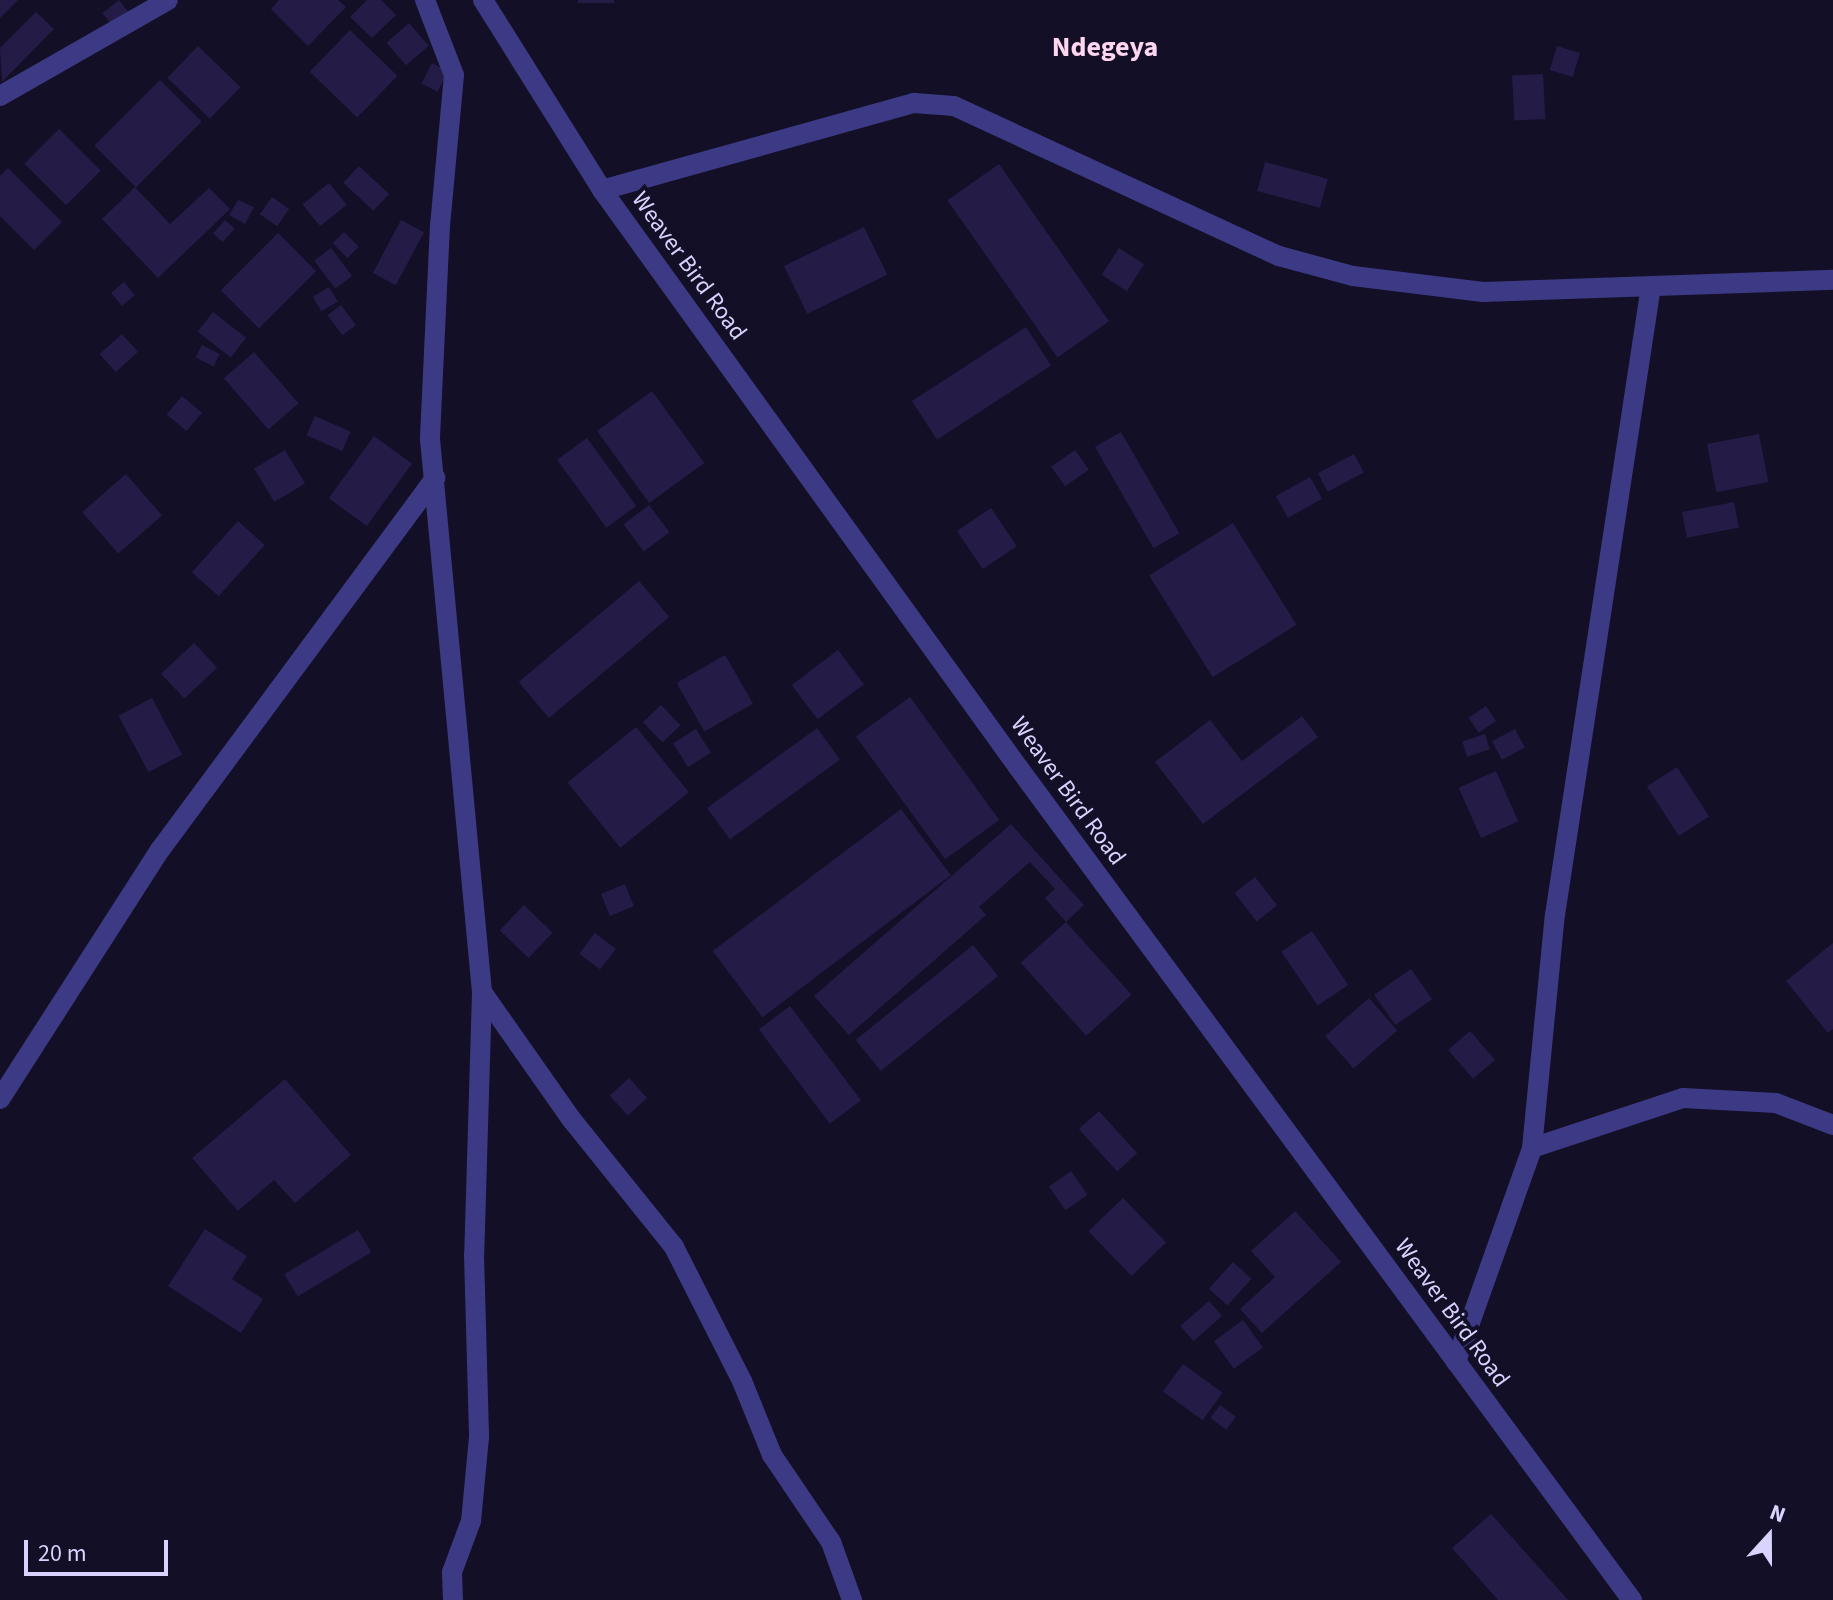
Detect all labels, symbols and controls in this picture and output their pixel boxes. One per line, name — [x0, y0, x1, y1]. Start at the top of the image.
district label: Ndegeya — [1052, 30, 1158, 64]
street label: Weaver Bird Road — [626, 186, 752, 346]
street label: Weaver Bird Road — [1005, 711, 1131, 871]
street label: Weaver Bird Road — [1389, 1233, 1515, 1393]
north arrow — [1729, 1496, 1809, 1576]
text: N — [1765, 1496, 1790, 1531]
scale bar — [28, 1524, 172, 1574]
text: 20 m — [38, 1536, 87, 1571]

